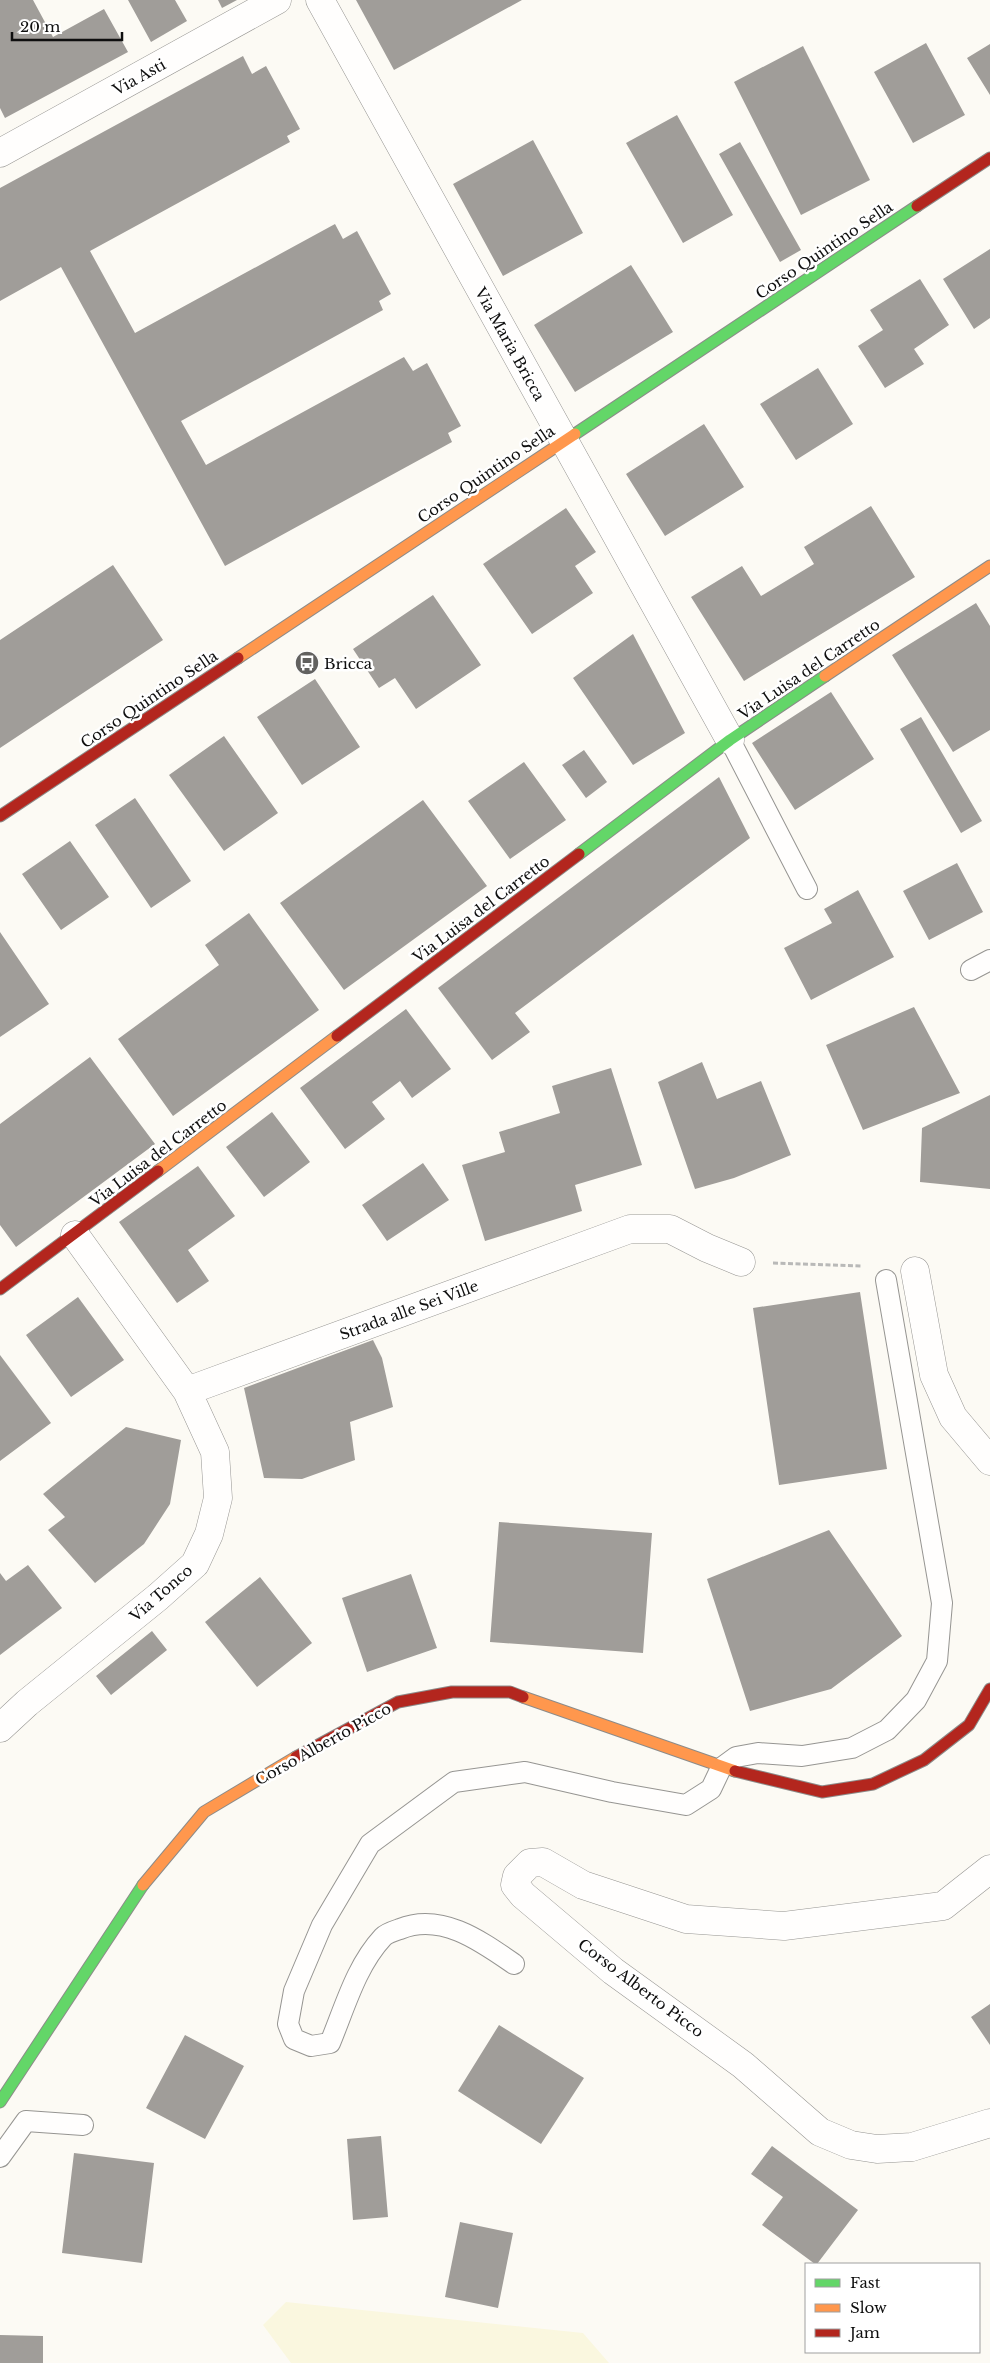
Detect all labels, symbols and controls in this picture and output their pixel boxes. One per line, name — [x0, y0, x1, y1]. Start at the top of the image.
scale bar — [12, 10, 122, 42]
text: 20 m — [20, 17, 60, 36]
street label: Via Asti — [108, 55, 169, 100]
street label: Corso Quintino Sella — [752, 197, 897, 303]
street label: Via Maria Bricca — [470, 283, 549, 405]
street label: Corso Quintino Sella — [414, 421, 559, 527]
street label: Via Luisa del Carretto — [734, 614, 884, 724]
street label: Corso Quintino Sella — [77, 646, 222, 752]
bus stop icon: Bricca — [294, 650, 320, 676]
place label: Bricca — [324, 654, 373, 673]
street label: Via Luisa del Carretto — [408, 851, 553, 967]
street label: Via Luisa del Carretto — [85, 1095, 230, 1211]
street label: Strada alle Sei Ville — [337, 1276, 481, 1344]
street label: Via Tonco — [125, 1560, 196, 1626]
street label: Corso Alberto Picco — [252, 1699, 394, 1789]
street label: Corso Alberto Picco — [574, 1935, 708, 2042]
legend — [805, 2263, 980, 2353]
text: Fast — [850, 2273, 881, 2292]
text: Slow — [850, 2298, 887, 2317]
text: Jam — [848, 2323, 880, 2342]

